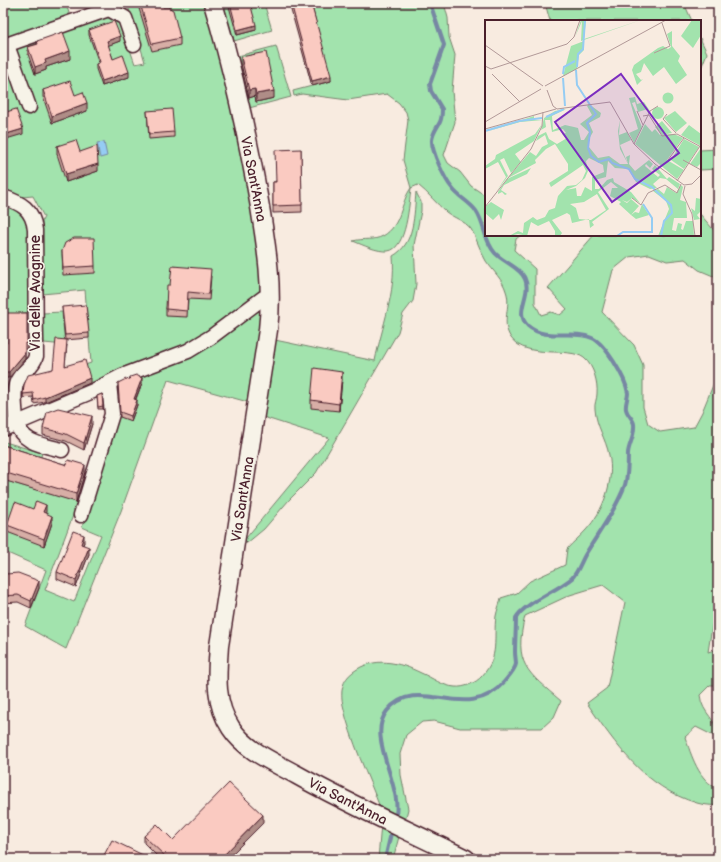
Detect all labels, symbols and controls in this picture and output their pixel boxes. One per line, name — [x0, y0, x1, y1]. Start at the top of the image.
inset map — [485, 20, 701, 236]
street label: Via Sant'Anna — [237, 135, 270, 223]
street label: Via delle Avagnine — [27, 235, 44, 351]
street label: Via Sant'Anna — [227, 455, 258, 543]
street label: Via Sant'Anna — [305, 774, 390, 829]

